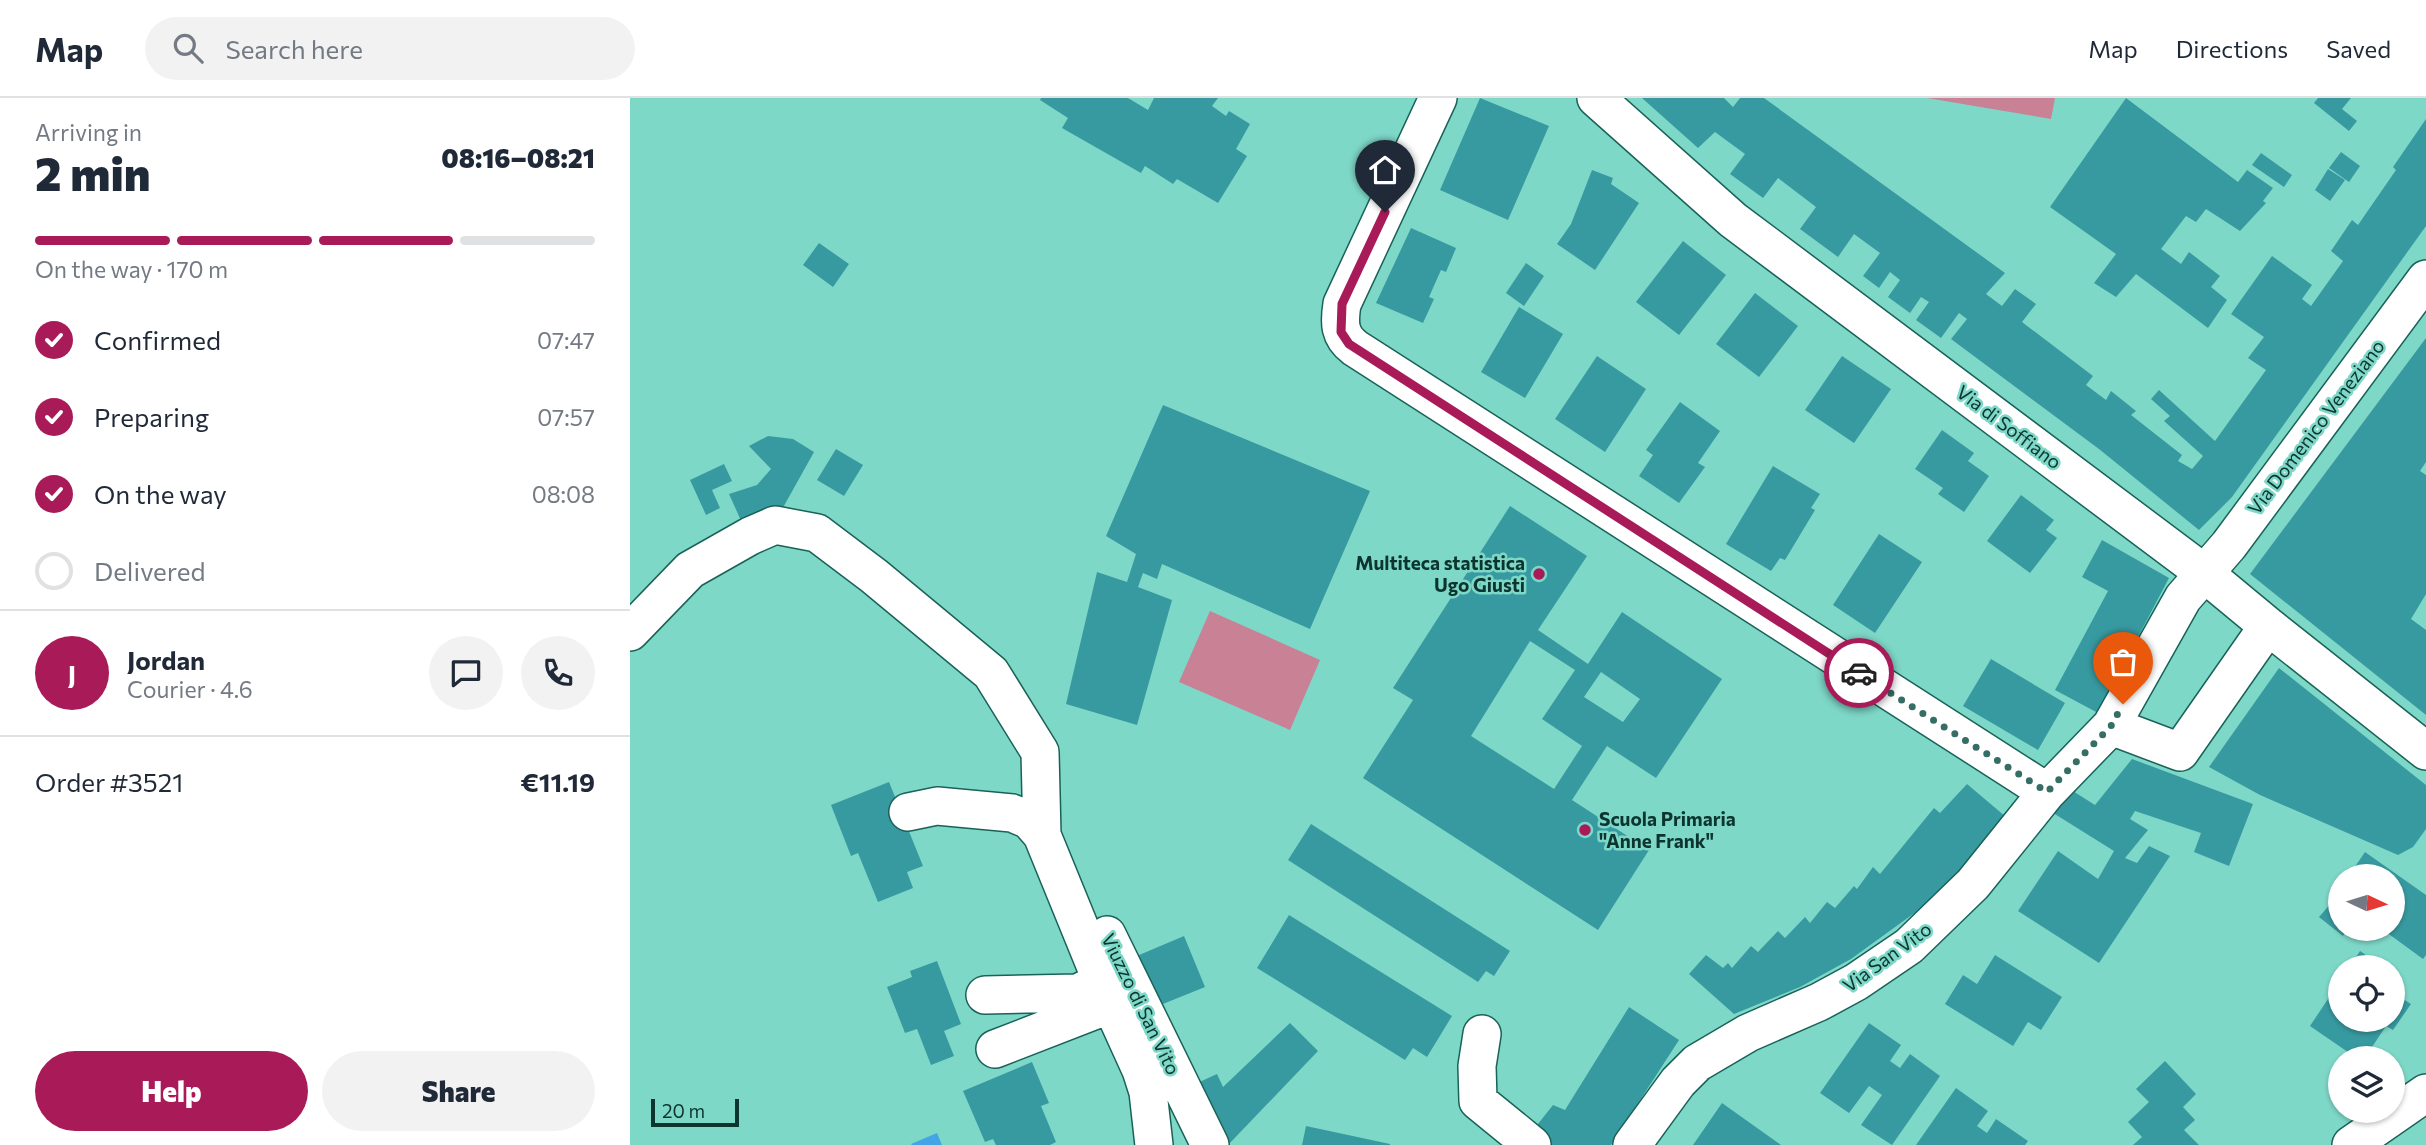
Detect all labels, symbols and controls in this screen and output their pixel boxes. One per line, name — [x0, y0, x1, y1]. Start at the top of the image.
search box — [145, 17, 635, 80]
text: Map — [35, 28, 103, 69]
icon: search — [169, 29, 207, 67]
text: Search here — [225, 33, 363, 64]
text: Map — [2088, 34, 2138, 63]
text: Directions — [2176, 34, 2288, 63]
text: Saved — [2326, 34, 2391, 63]
text: Arriving in — [35, 118, 142, 146]
pin — [1355, 140, 1415, 212]
text: 08:16–08:21 — [441, 142, 595, 173]
text: 2 min — [35, 144, 151, 200]
icon: home — [1366, 151, 1404, 189]
text: On the way · 170 m — [35, 255, 228, 283]
icon: check — [35, 321, 73, 359]
text: Confirmed — [94, 324, 221, 355]
text: 07:47 — [537, 326, 595, 354]
street label: Via Domenico Veneziano — [2242, 335, 2389, 519]
street label: Via di Soffiano — [1952, 380, 2066, 473]
icon: check — [35, 398, 73, 436]
text: Preparing — [94, 401, 209, 432]
text: 07:57 — [537, 403, 595, 431]
icon: check — [35, 475, 73, 513]
text: On the way — [94, 478, 227, 509]
text: 08:08 — [532, 480, 595, 508]
place label: Multiteca statistica Ugo Giusti — [1355, 551, 1525, 596]
text: Delivered — [94, 555, 205, 586]
marker: Multiteca statistica Ugo Giusti — [1531, 566, 1547, 582]
pin — [2093, 632, 2153, 704]
button: chat — [429, 636, 503, 710]
button: phone — [521, 636, 595, 710]
courier — [1824, 638, 1894, 708]
icon: bag — [2104, 643, 2142, 681]
text: Jordan — [127, 644, 205, 675]
icon: car — [1840, 654, 1878, 692]
text: J — [68, 658, 76, 689]
text: Courier · 4.6 — [127, 675, 253, 703]
text: Order #3521 — [35, 766, 183, 797]
text: €11.19 — [520, 766, 595, 797]
place label: Scuola Primaria "Anne Frank" — [1599, 807, 1736, 852]
marker: Scuola Primaria "Anne Frank" — [1577, 822, 1593, 838]
north arrow — [2328, 864, 2404, 942]
map controls — [2328, 864, 2405, 1123]
street label: Via San Vito — [1838, 917, 1936, 996]
street label: Viuzzo di San Vito — [1097, 929, 1186, 1078]
button: locate — [2328, 955, 2405, 1032]
button: layers — [2328, 1046, 2405, 1123]
button: Help — [35, 1051, 308, 1131]
button: Share — [322, 1051, 595, 1131]
scale bar — [651, 1096, 738, 1128]
text: 20 m — [662, 1099, 705, 1122]

